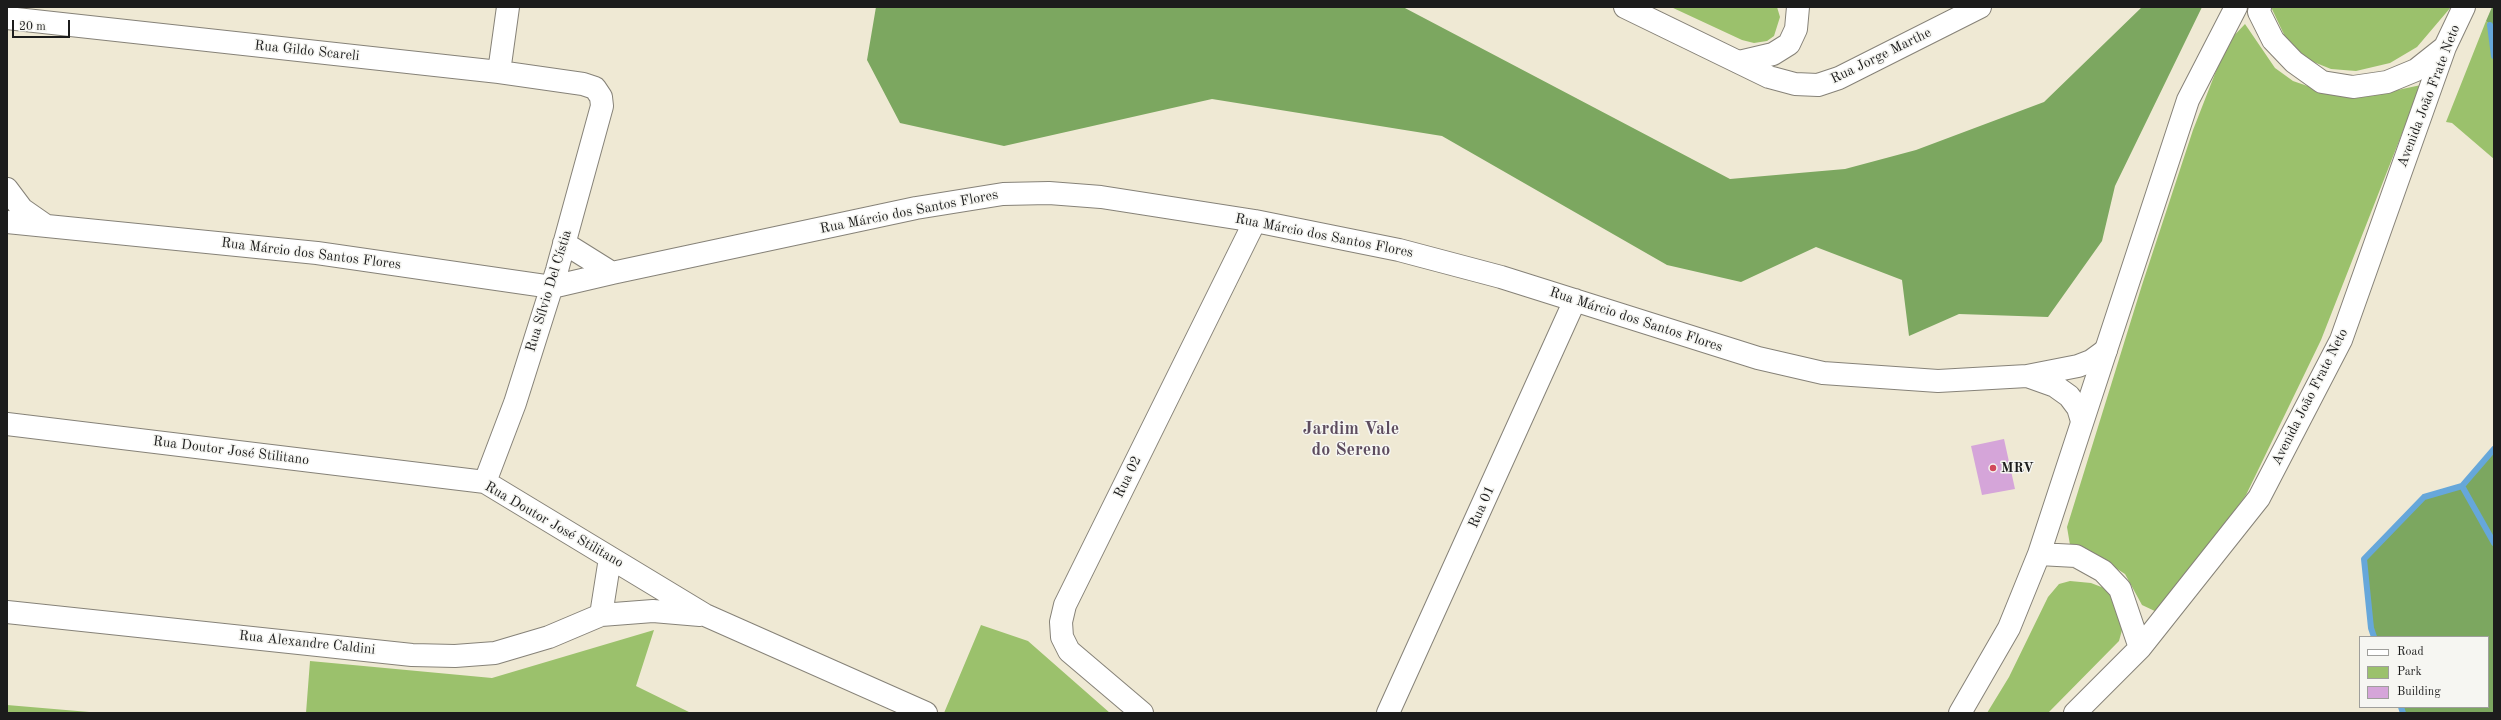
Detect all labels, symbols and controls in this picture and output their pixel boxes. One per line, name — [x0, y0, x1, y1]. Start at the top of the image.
scale bar — [14, 12, 72, 38]
text: 20 m — [19, 21, 46, 33]
street label: Avenida João Frate Neto — [2394, 22, 2464, 170]
street label: Rua Jorge Marthe — [1828, 24, 1934, 88]
street label: Rua Gildo Scareli — [254, 37, 360, 65]
street label: Rua Márcio dos Santos Flores — [818, 186, 1000, 238]
street label: Rua Márcio dos Santos Flores — [1233, 210, 1415, 262]
street label: Rua Sílvio Del Cístia — [522, 228, 576, 354]
street label: Rua Márcio dos Santos Flores — [220, 235, 402, 273]
street label: Rua Márcio dos Santos Flores — [1547, 284, 1725, 356]
street label: Avenida João Frate Neto — [2268, 326, 2352, 468]
district label: Jardim Vale do Sereno — [1303, 418, 1399, 460]
street label: Rua Doutor José Stilitano — [152, 433, 310, 469]
street label: Rua 02 — [1111, 453, 1145, 501]
place label: MRV — [2001, 460, 2034, 476]
marker: MRV — [1988, 463, 1998, 473]
street label: Rua Doutor José Stilitano — [482, 478, 626, 572]
street label: Rua 01 — [1465, 483, 1499, 531]
street label: Rua Alexandre Caldini — [238, 627, 376, 659]
legend — [2359, 636, 2489, 708]
text: Road — [2397, 646, 2424, 658]
text: Park — [2397, 666, 2422, 678]
text: Building — [2397, 686, 2441, 698]

